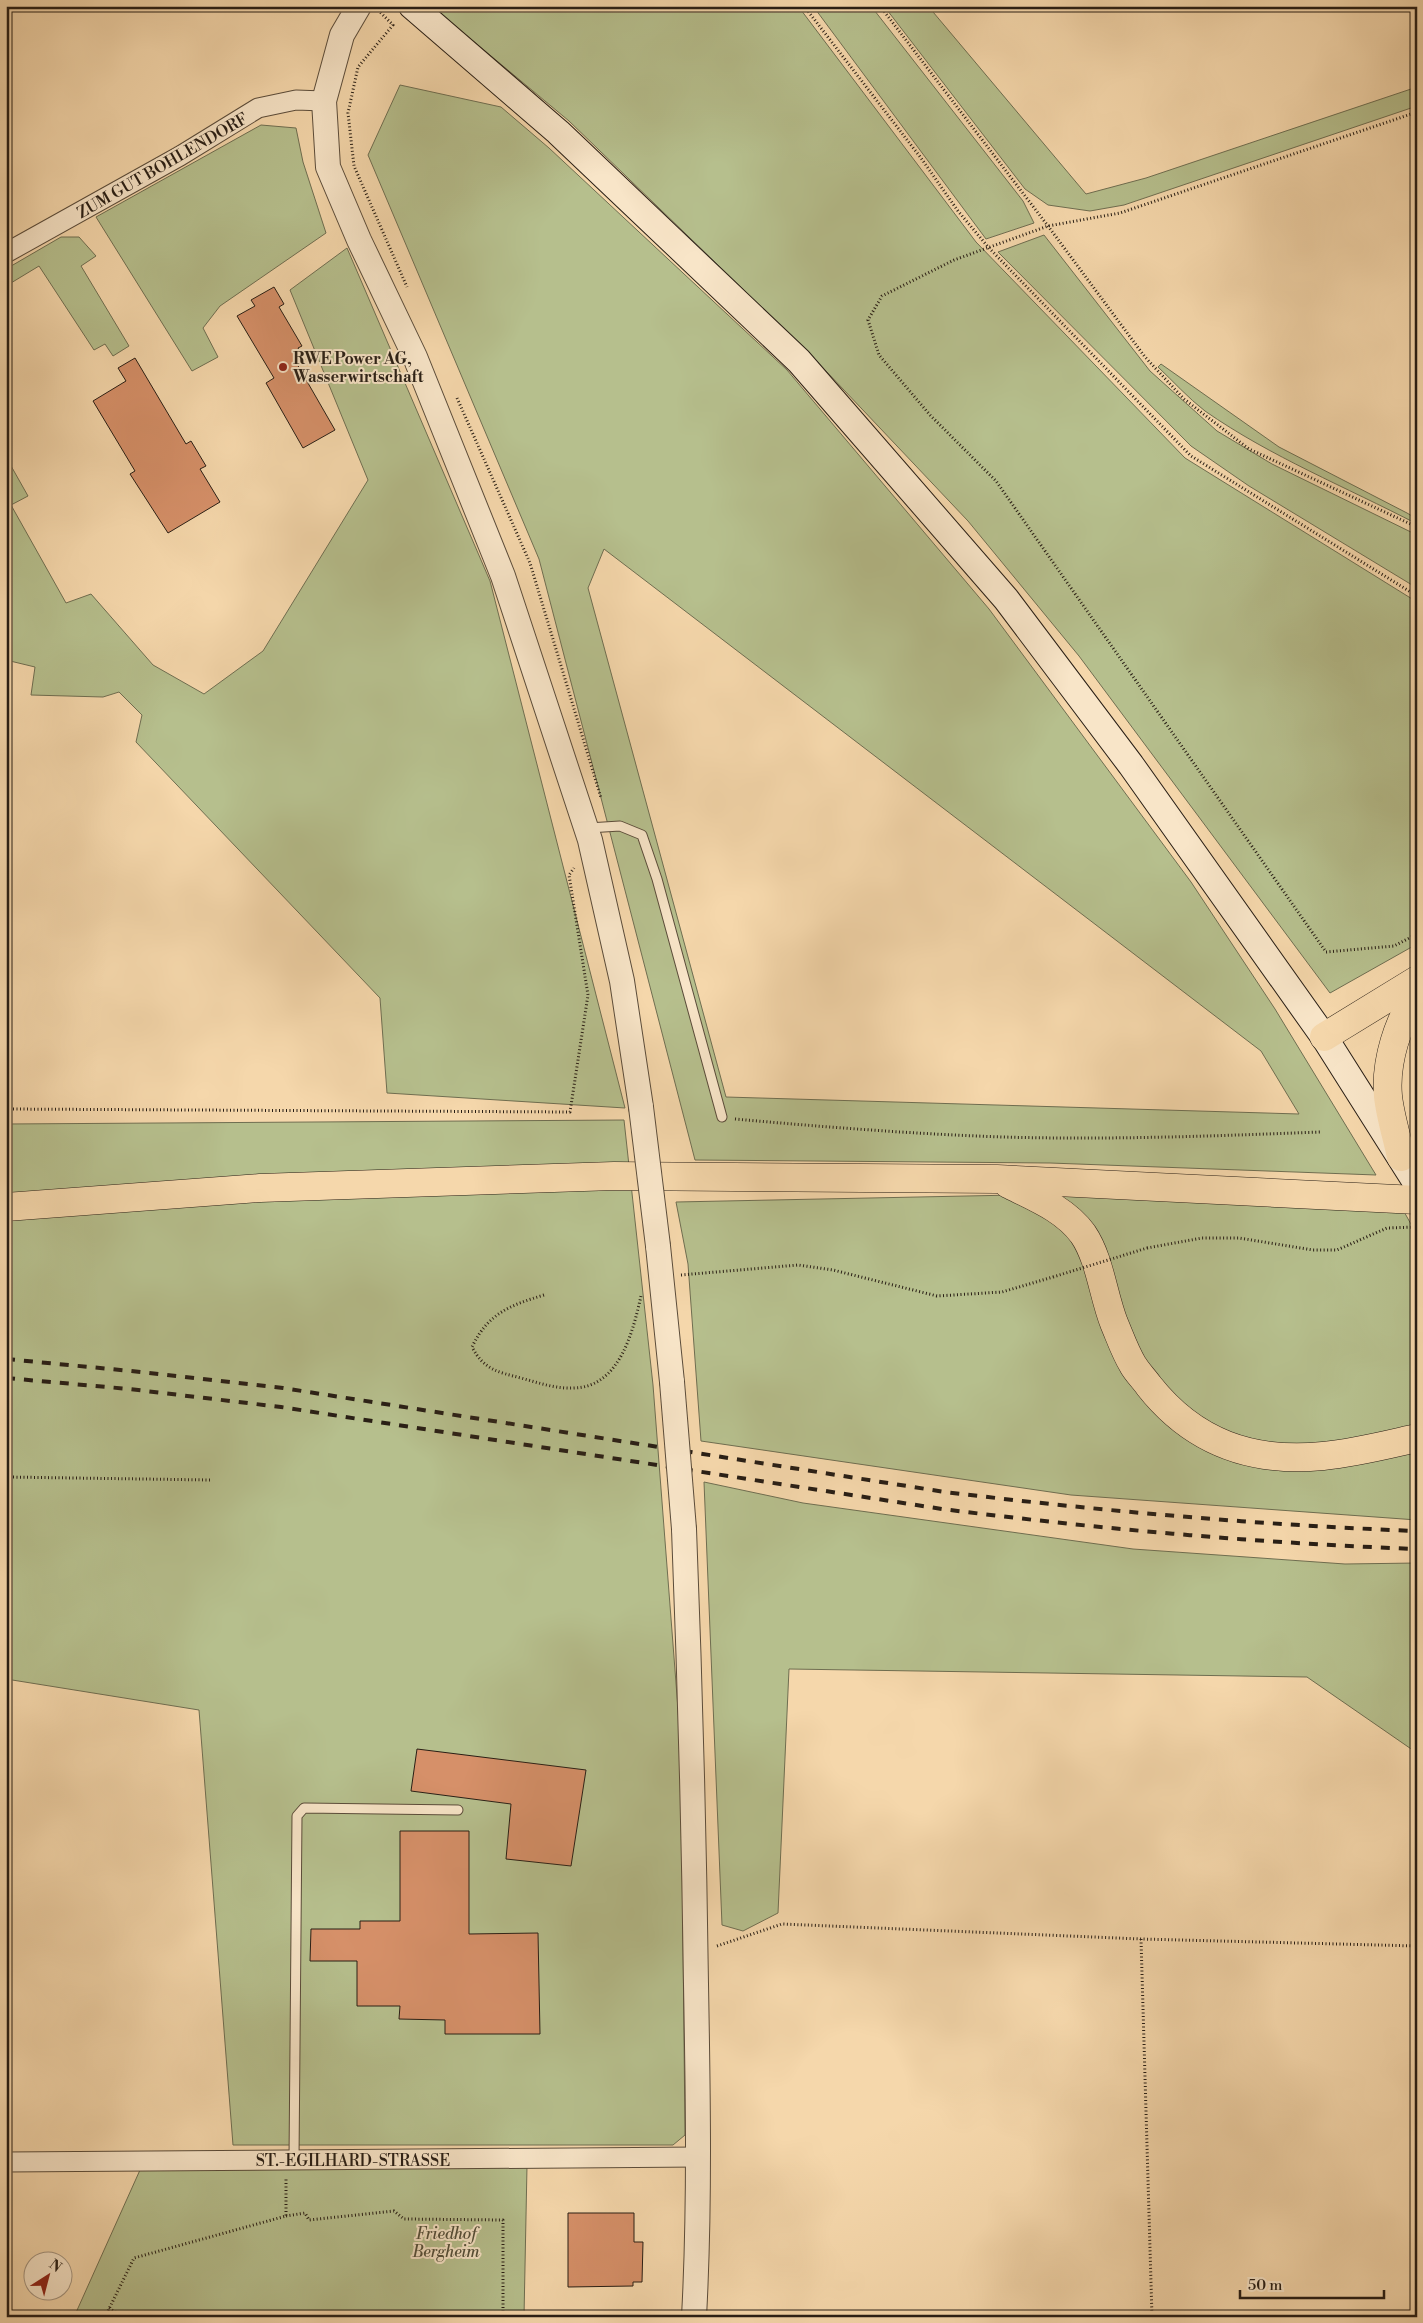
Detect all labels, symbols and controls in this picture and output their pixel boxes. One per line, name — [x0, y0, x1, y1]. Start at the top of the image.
street label: ZUM GUT BOHLENDORF — [74, 109, 251, 223]
place label: RWE Power AG, Wasserwirtschaft — [292, 349, 424, 387]
marker: RWE Power AG, Wasserwirtschaft — [277, 361, 289, 373]
street label: ST.-EGILHARD-STRASSE — [256, 2151, 450, 2171]
park label: Friedhof Bergheim — [411, 2224, 481, 2262]
north arrow — [22, 2250, 72, 2300]
text: N — [45, 2256, 65, 2277]
scale bar — [1240, 2268, 1384, 2300]
text: 50 m — [1248, 2276, 1282, 2295]

